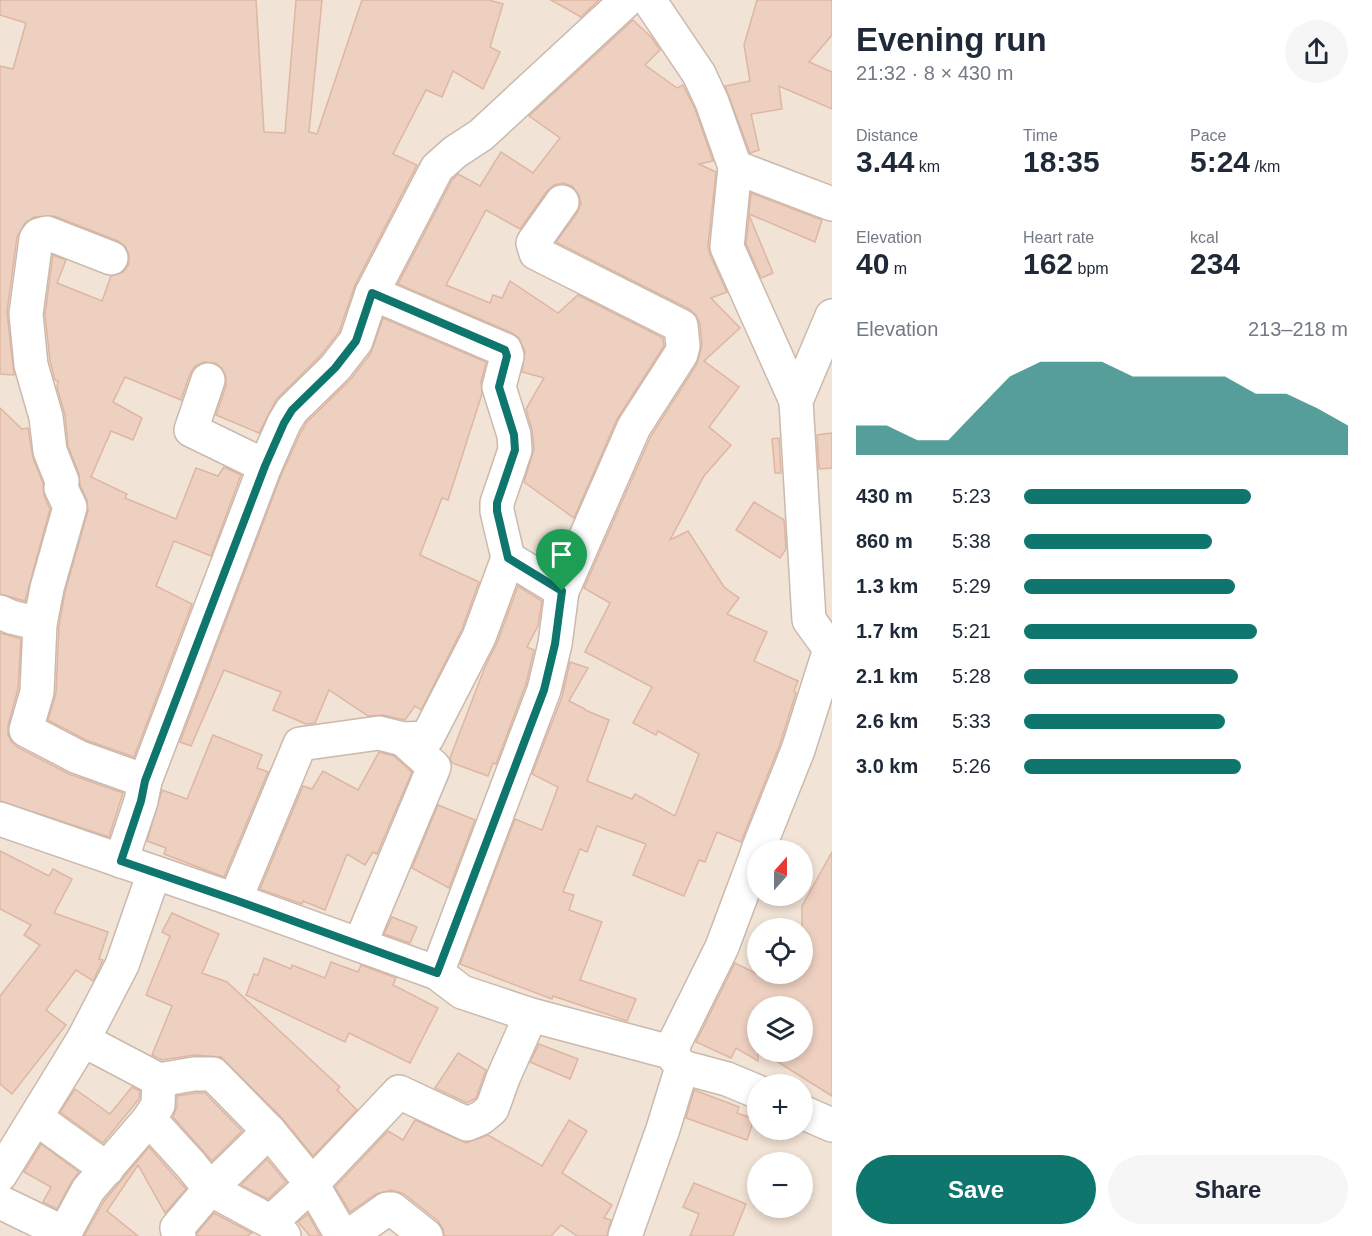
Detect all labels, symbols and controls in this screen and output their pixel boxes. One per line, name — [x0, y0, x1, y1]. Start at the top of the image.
button: share — [1285, 20, 1348, 83]
text: Evening run — [856, 21, 1047, 58]
text: 21:32 · 8 × 430 m — [856, 62, 1013, 84]
text: Distance — [856, 127, 918, 144]
text: Time — [1023, 127, 1058, 144]
text: Pace — [1190, 127, 1226, 144]
text: 3.44 — [856, 145, 914, 178]
text: 18:35 — [1023, 145, 1100, 178]
text: 5:24 — [1190, 145, 1250, 178]
text: km — [914, 158, 940, 175]
text: /km — [1250, 158, 1280, 175]
text: Elevation — [856, 229, 922, 246]
text: Heart rate — [1023, 229, 1094, 246]
text: kcal — [1190, 229, 1218, 246]
text: 40 — [856, 247, 889, 280]
text: 162 — [1023, 247, 1073, 280]
text: 234 — [1190, 247, 1240, 280]
text: m — [889, 260, 907, 277]
text: bpm — [1073, 260, 1109, 277]
text: Elevation — [856, 318, 938, 340]
text: 213–218 m — [1248, 318, 1348, 340]
text: 430 m — [856, 485, 913, 507]
text: 5:23 — [952, 485, 991, 507]
pin — [536, 529, 587, 591]
text: 860 m — [856, 530, 913, 552]
text: 5:38 — [952, 530, 991, 552]
icon: arrive — [545, 538, 578, 571]
text: 1.3 km — [856, 575, 918, 597]
text: 5:29 — [952, 575, 991, 597]
text: 1.7 km — [856, 620, 918, 642]
text: 5:21 — [952, 620, 991, 642]
text: 2.1 km — [856, 665, 918, 687]
text: 5:28 — [952, 665, 991, 687]
text: 2.6 km — [856, 710, 918, 732]
text: 5:33 — [952, 710, 991, 732]
text: 3.0 km — [856, 755, 918, 777]
text: 5:26 — [952, 755, 991, 777]
north arrow — [747, 840, 813, 906]
map controls — [747, 840, 813, 1218]
button: locate — [747, 918, 813, 984]
button: layers — [747, 996, 813, 1062]
button: + — [747, 1074, 813, 1140]
button: − — [747, 1152, 813, 1218]
button: Save — [856, 1155, 1096, 1224]
button: Share — [1108, 1155, 1348, 1224]

